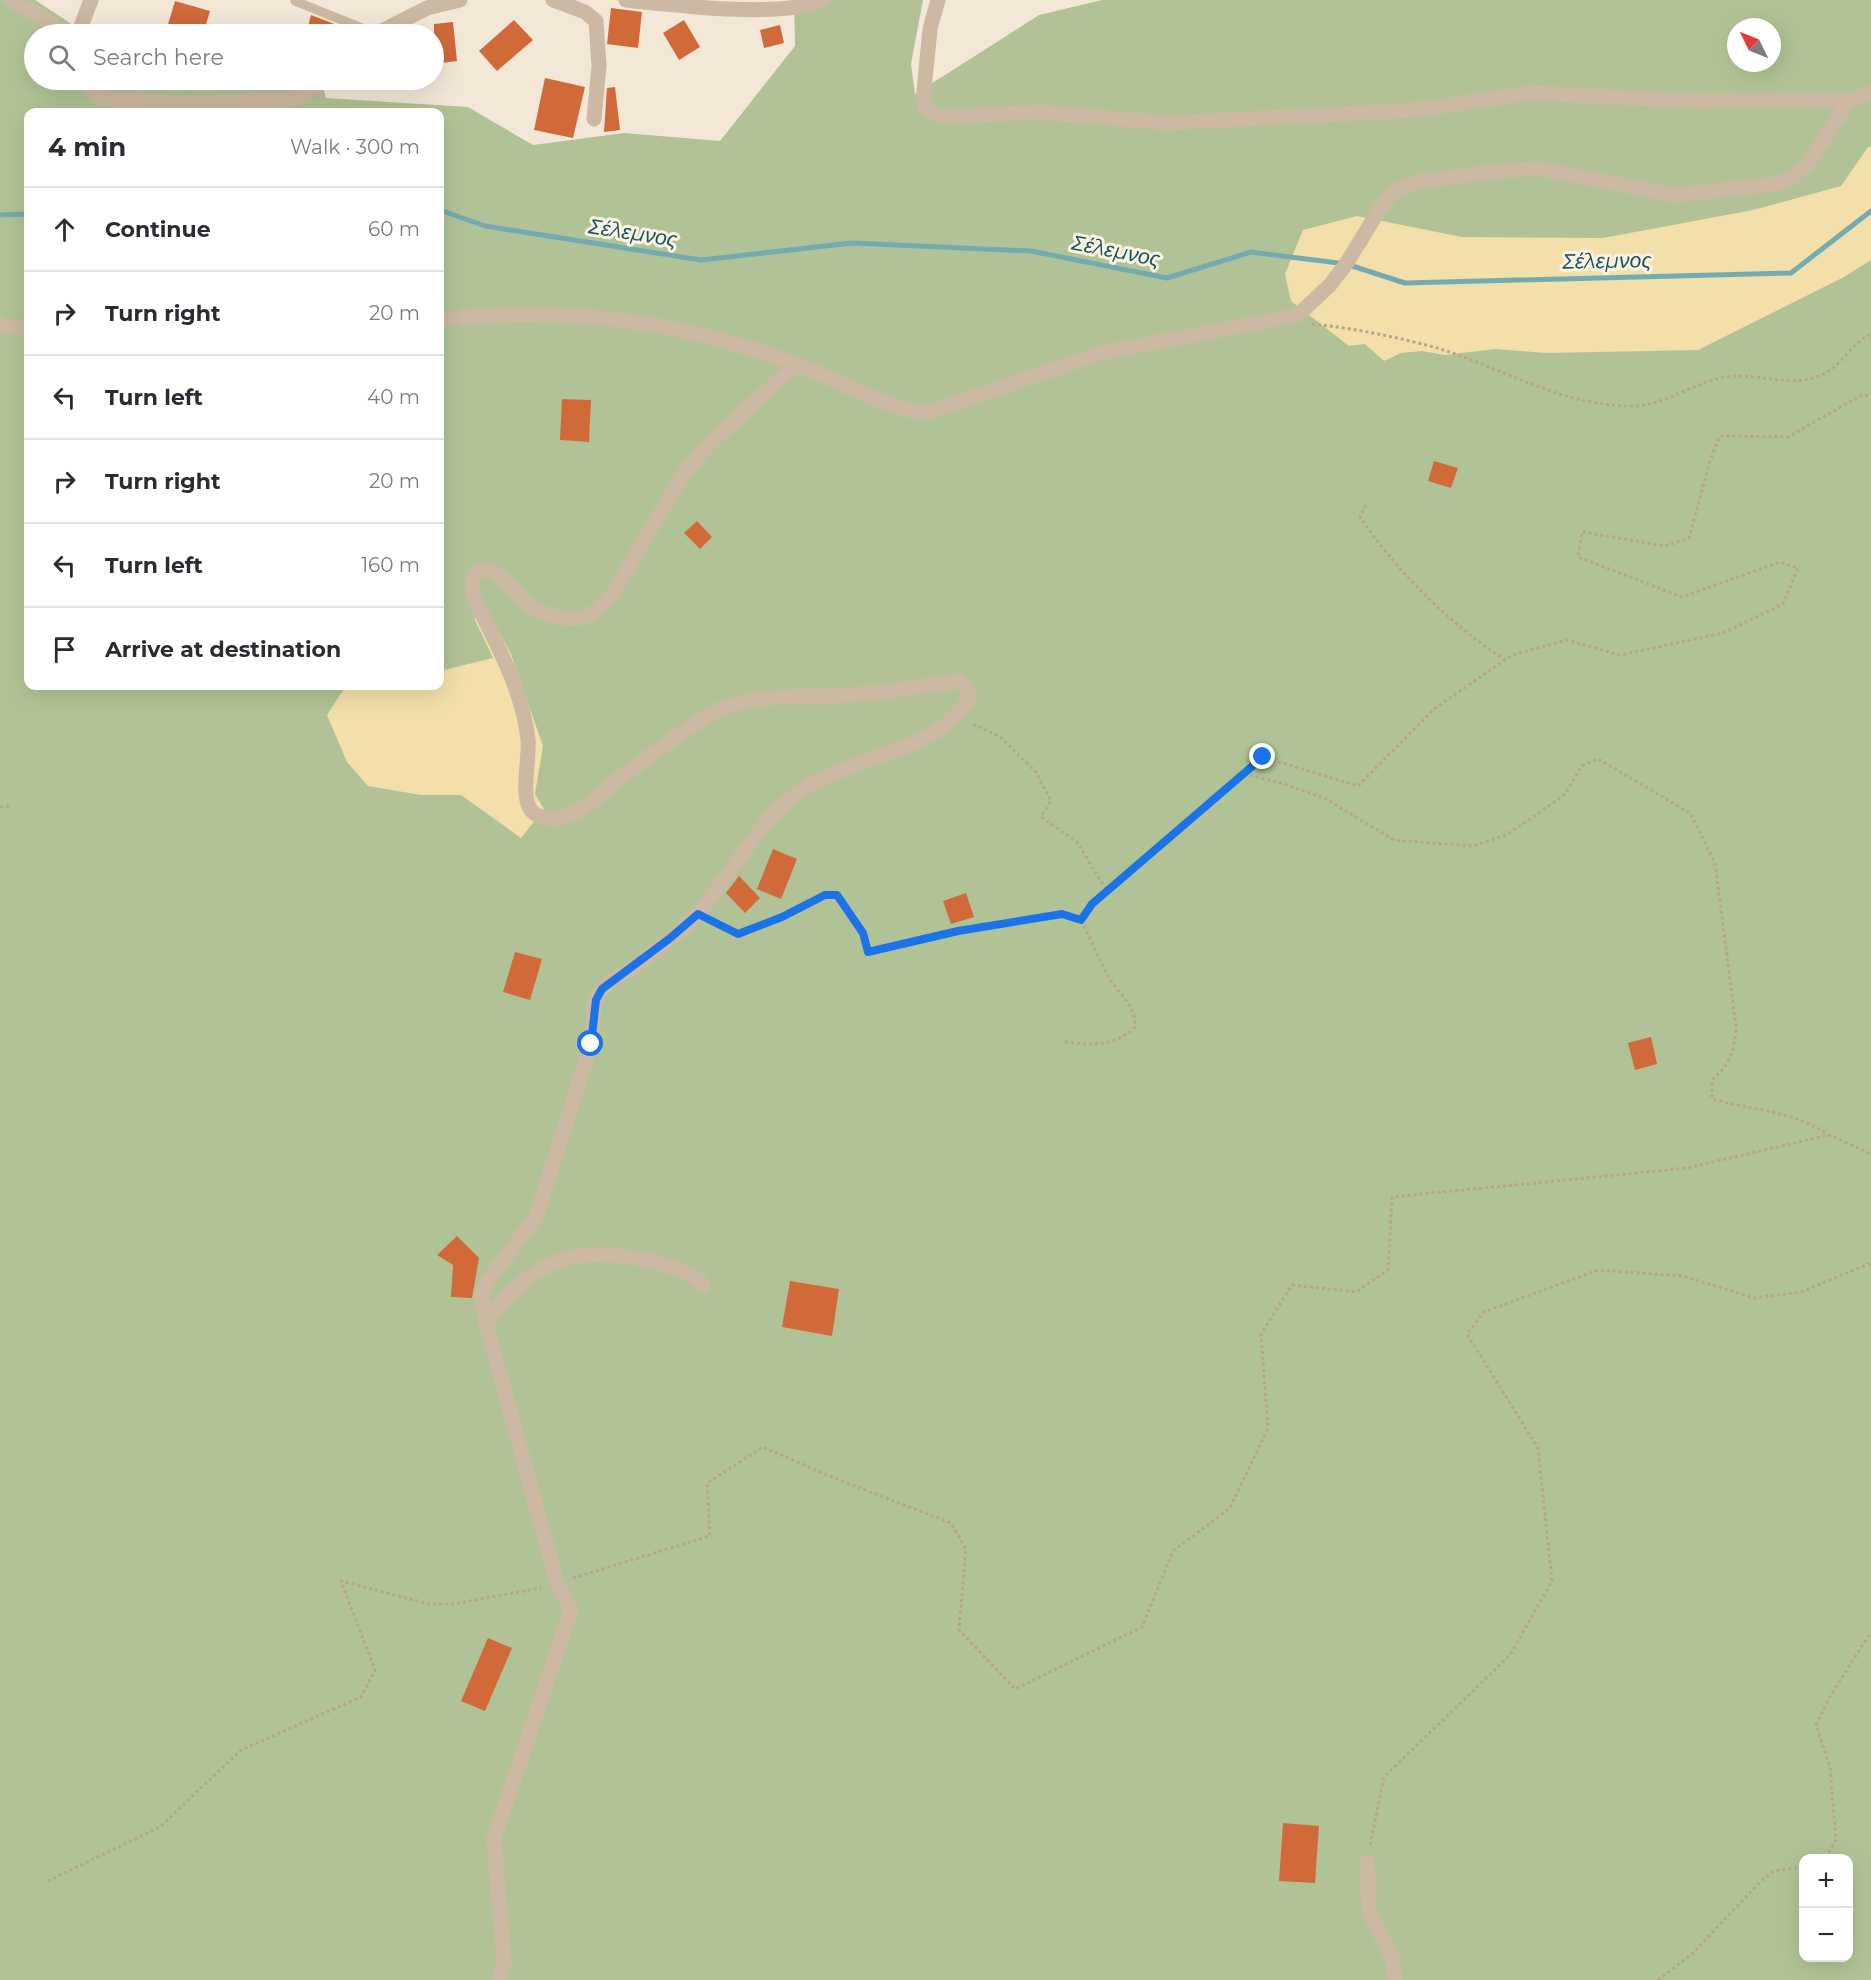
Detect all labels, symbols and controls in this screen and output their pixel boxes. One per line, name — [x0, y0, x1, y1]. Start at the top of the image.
north arrow — [1727, 18, 1781, 72]
search box — [24, 24, 444, 90]
icon: search — [45, 41, 78, 74]
text: Search here — [93, 44, 224, 71]
text: 4 min — [48, 131, 126, 163]
text: Walk · 300 m — [290, 135, 420, 159]
icon: ahead — [48, 213, 81, 246]
water label: Σέλεμνος — [586, 213, 680, 252]
text: Continue — [105, 216, 211, 243]
text: 60 m — [368, 217, 420, 241]
water label: Σέλεμνος — [1069, 230, 1163, 271]
water label: Σέλεμνος — [1561, 247, 1653, 274]
icon: right — [48, 297, 81, 330]
text: Turn right — [105, 300, 220, 327]
text: 20 m — [369, 301, 420, 325]
icon: left — [48, 381, 81, 414]
text: Turn left — [105, 384, 203, 411]
text: 40 m — [367, 385, 420, 409]
icon: right — [48, 465, 81, 498]
text: Turn right — [105, 468, 220, 495]
text: 20 m — [369, 469, 420, 493]
icon: left — [48, 549, 81, 582]
text: Turn left — [105, 552, 203, 579]
text: 160 m — [361, 553, 420, 577]
icon: arrive — [48, 633, 81, 666]
text: Arrive at destination — [105, 636, 341, 663]
route end — [1249, 743, 1275, 769]
route start — [577, 1030, 603, 1056]
map controls — [1799, 1854, 1853, 1962]
button: + — [1799, 1854, 1853, 1908]
button: − — [1799, 1908, 1853, 1962]

